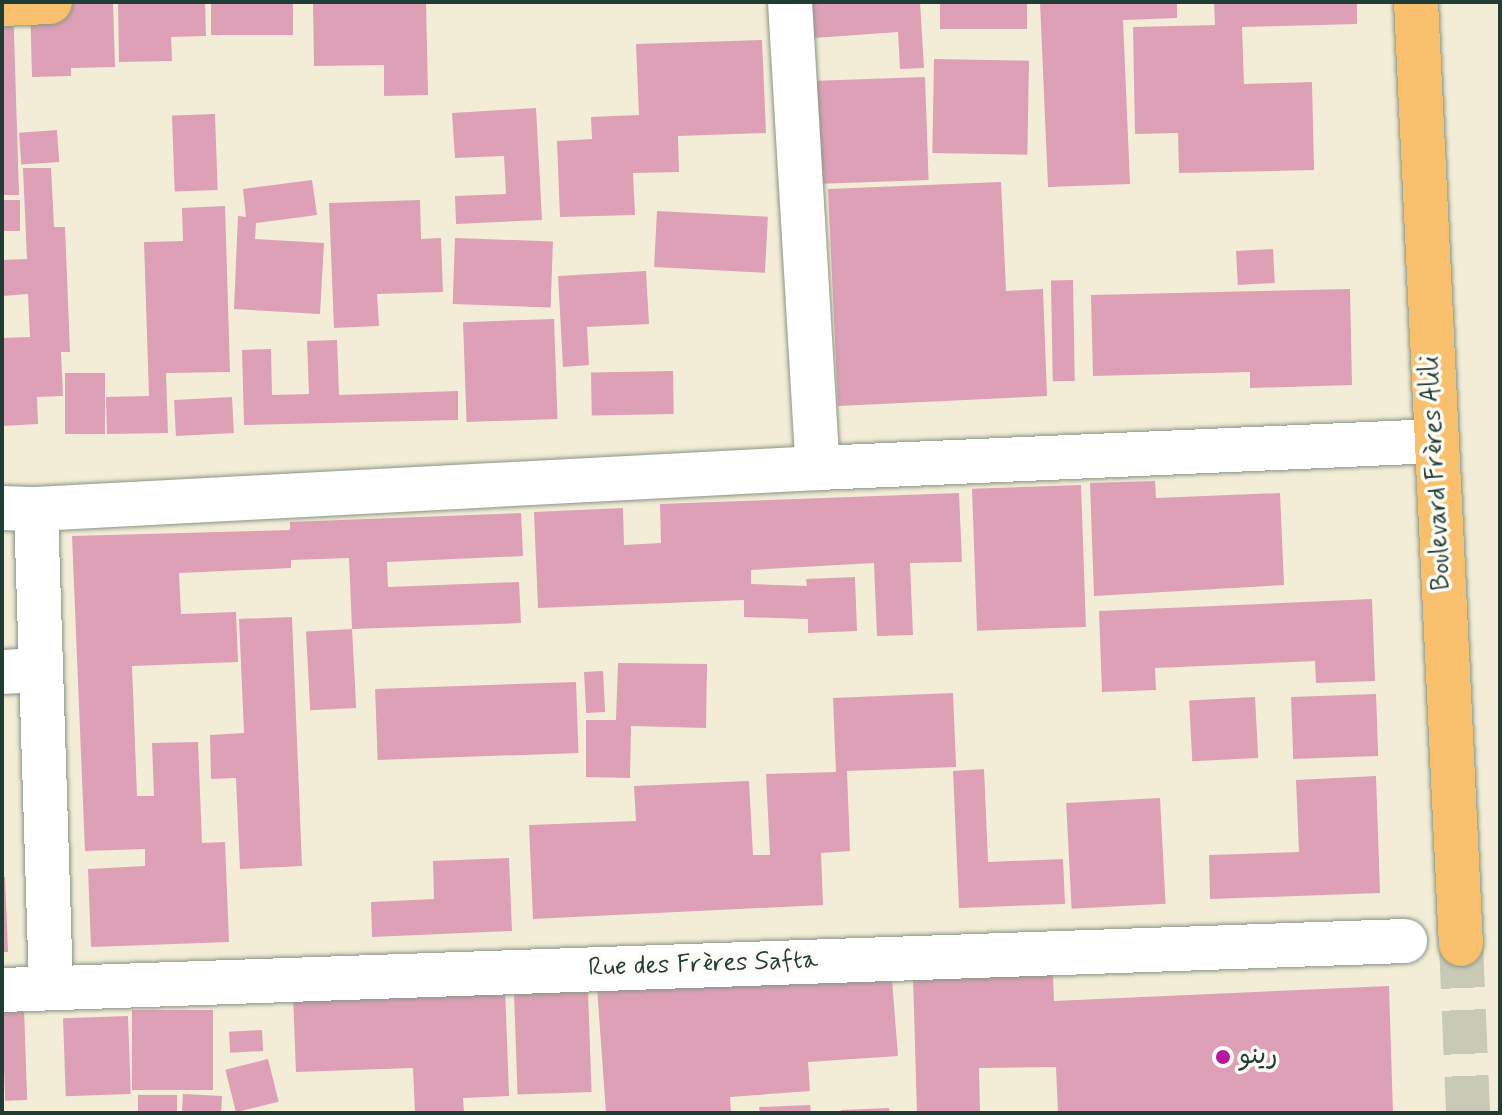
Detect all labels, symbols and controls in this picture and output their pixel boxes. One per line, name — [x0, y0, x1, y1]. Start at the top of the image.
street label: Boulevard Frères Alili — [1415, 355, 1459, 591]
street label: Rue des Frères Safta — [587, 945, 819, 985]
place label: رينو — [1239, 1041, 1278, 1073]
marker: رينو — [1214, 1048, 1232, 1066]

